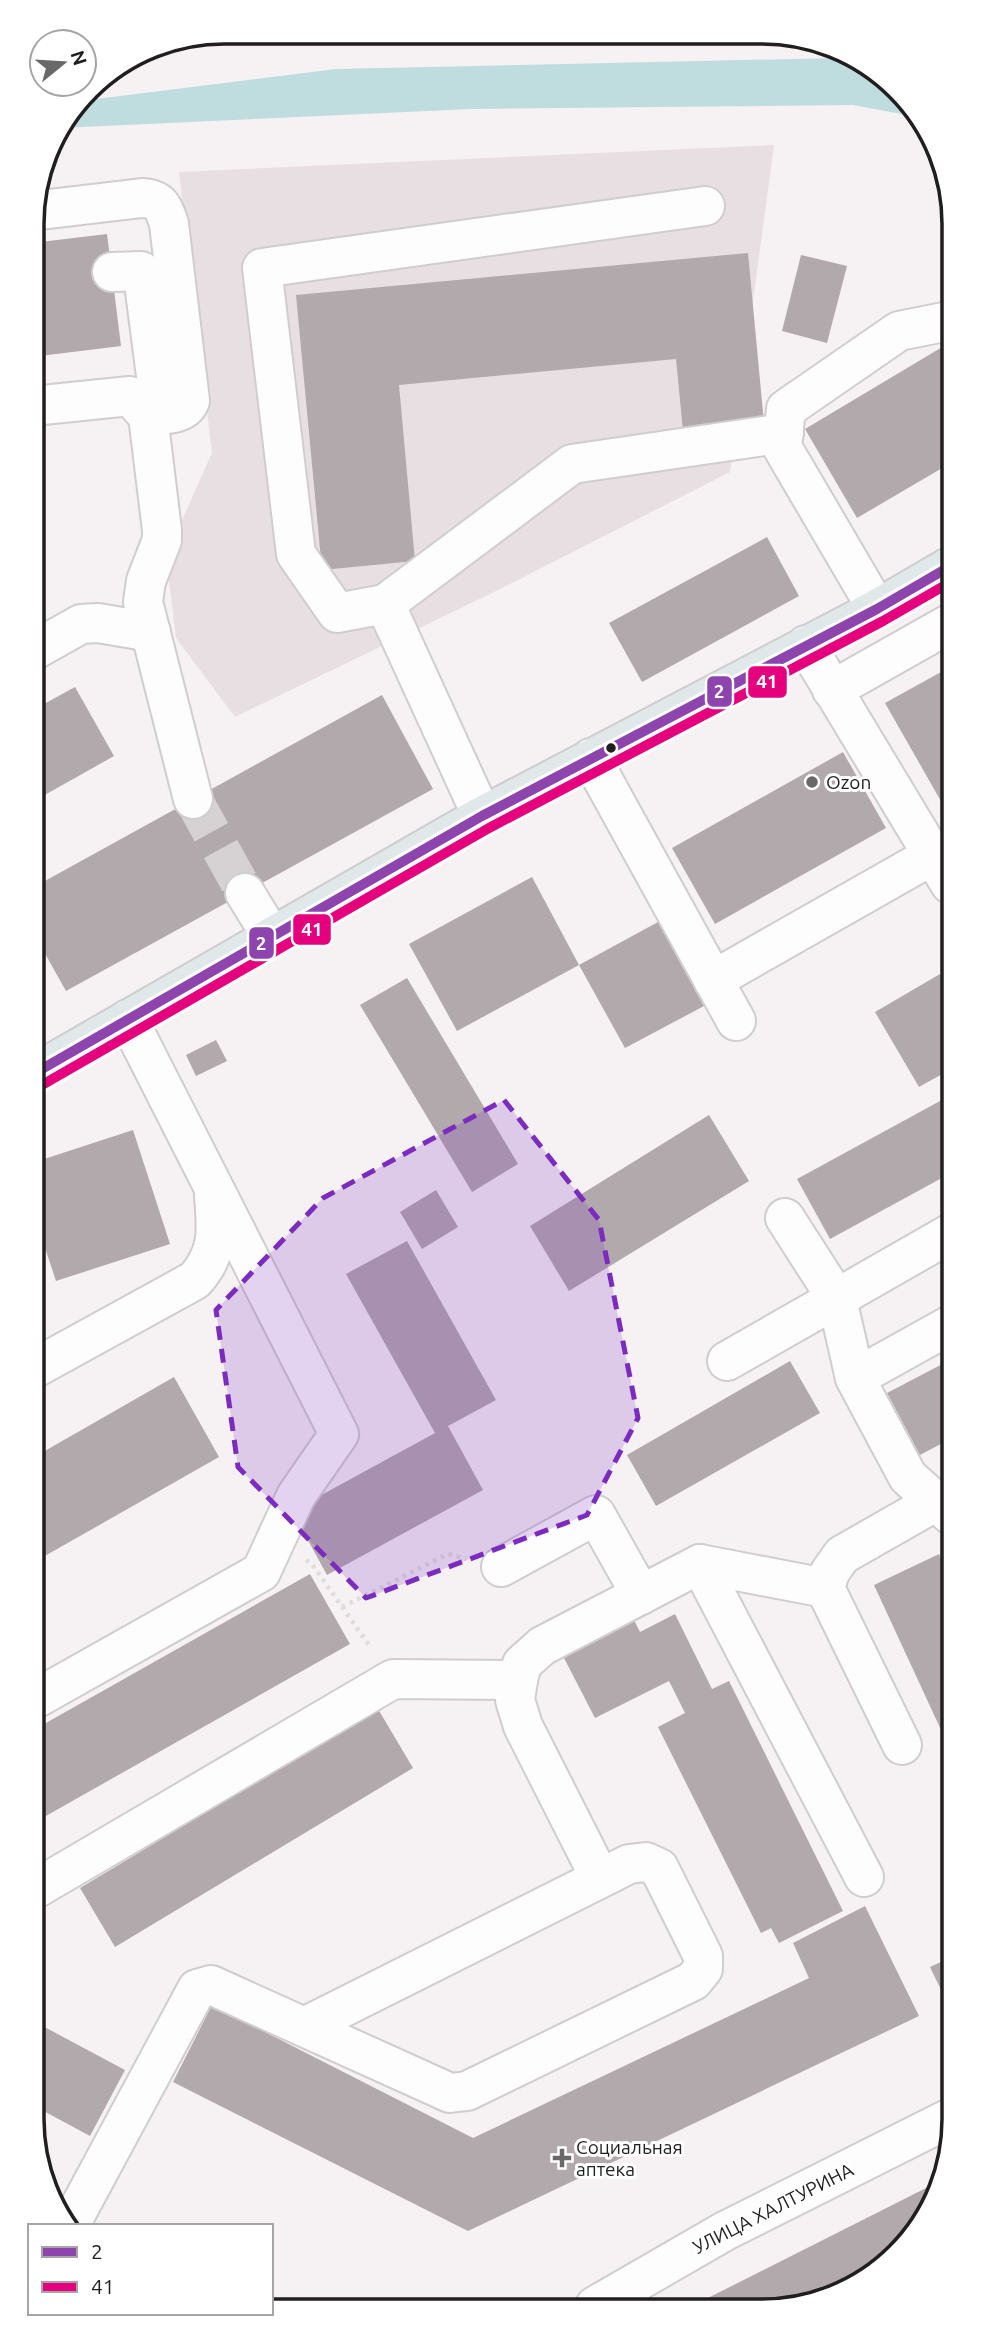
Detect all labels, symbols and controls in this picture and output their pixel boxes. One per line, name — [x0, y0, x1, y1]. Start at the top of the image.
north arrow — [28, 28, 98, 98]
text: N — [67, 48, 92, 68]
line badge: 41 — [747, 665, 788, 699]
text: 41 — [756, 670, 778, 692]
line badge: 2 — [706, 675, 733, 708]
text: 2 — [714, 680, 724, 702]
unlabelled marker — [604, 741, 618, 755]
place label: Ozon — [826, 771, 871, 793]
marker: Ozon — [804, 774, 820, 790]
line badge: 41 — [292, 913, 332, 946]
text: 41 — [301, 918, 323, 940]
line badge: 2 — [248, 926, 275, 960]
text: 2 — [256, 932, 266, 954]
place label: Социальная аптека — [576, 2136, 683, 2180]
marker: Социальная аптека — [554, 2150, 570, 2166]
street label: УЛИЦА ХАЛТУРИНА — [689, 2158, 857, 2258]
legend — [28, 2224, 273, 2315]
text: 2 — [91, 2239, 103, 2263]
text: 41 — [91, 2274, 115, 2298]

